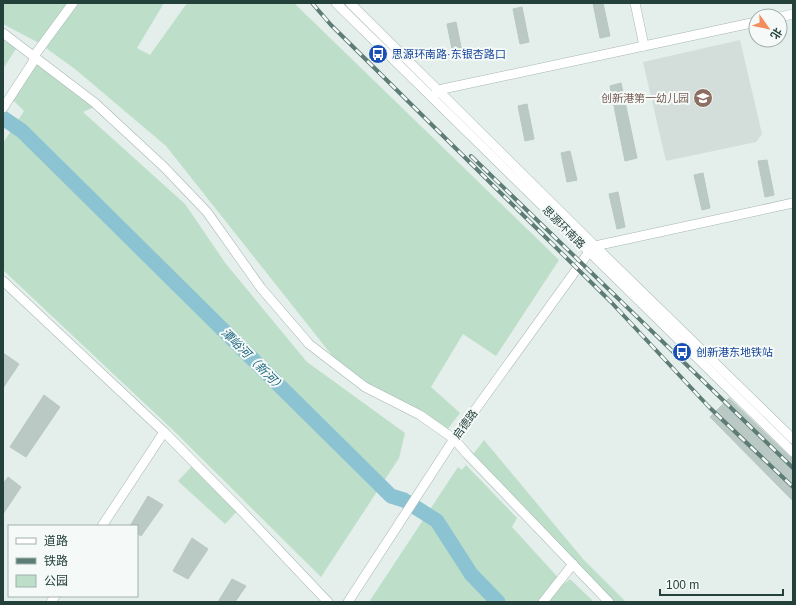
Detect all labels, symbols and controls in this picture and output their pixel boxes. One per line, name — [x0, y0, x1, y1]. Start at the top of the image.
north arrow — [748, 8, 788, 48]
text: 北 — [768, 26, 784, 41]
bus stop icon: 思源环南路·东银杏路口 — [367, 43, 389, 65]
place label: 思源环南路·东银杏路口 — [392, 48, 506, 60]
school or university icon: 创新港第一幼儿园 — [692, 87, 714, 109]
place label: 创新港第一幼儿园 — [601, 92, 689, 104]
street label: 思源环南路 — [540, 203, 588, 251]
water label: 潭峪河（新河） — [218, 325, 288, 395]
bus stop icon: 创新港东地铁站 — [671, 341, 693, 363]
place label: 创新港东地铁站 — [696, 346, 773, 358]
street label: 启德路 — [450, 407, 480, 441]
legend — [8, 525, 138, 597]
text: 道路 — [44, 534, 68, 548]
text: 铁路 — [44, 554, 68, 568]
scale bar — [660, 571, 783, 597]
text: 公园 — [44, 574, 68, 588]
text: 100 m — [666, 578, 699, 592]

